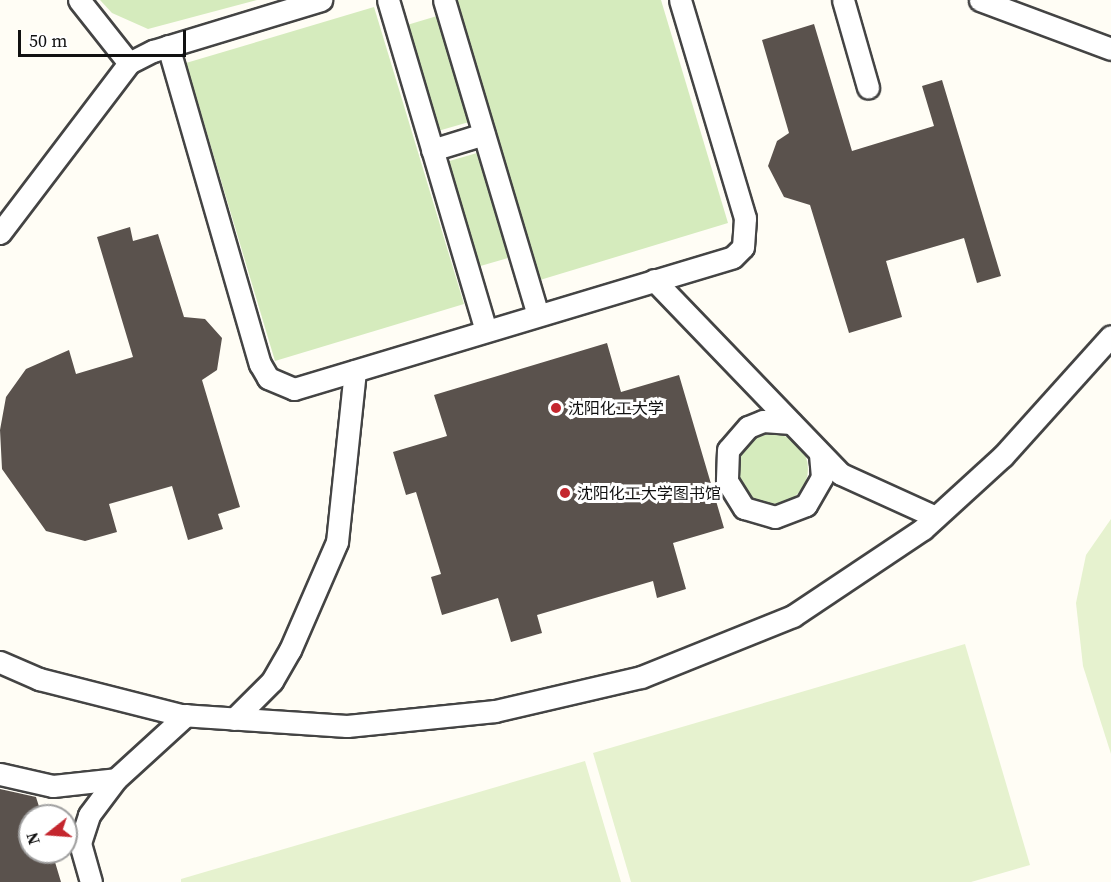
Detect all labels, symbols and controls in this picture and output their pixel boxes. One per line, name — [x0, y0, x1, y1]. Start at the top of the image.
scale bar — [21, 18, 189, 56]
text: 50 m — [29, 28, 67, 53]
place label: 沈阳化工大学 — [568, 398, 664, 418]
marker: 沈阳化工大学 — [549, 401, 563, 415]
place label: 沈阳化工大学图书馆 — [577, 483, 721, 503]
marker: 沈阳化工大学图书馆 — [558, 486, 572, 500]
north arrow — [18, 804, 78, 864]
text: N — [20, 830, 45, 847]

